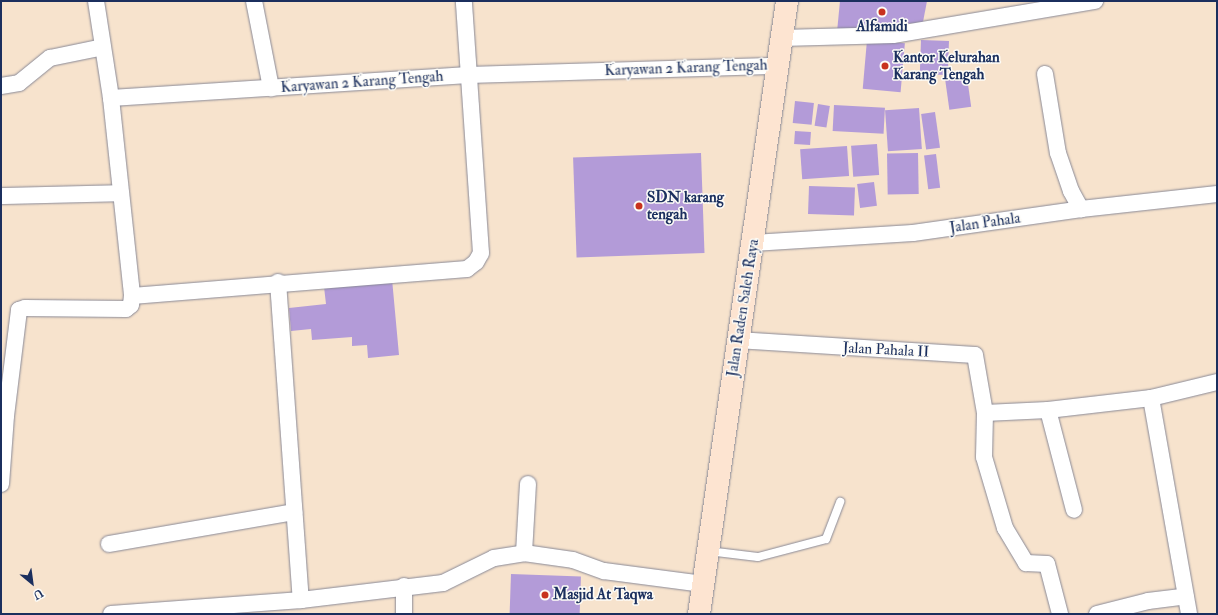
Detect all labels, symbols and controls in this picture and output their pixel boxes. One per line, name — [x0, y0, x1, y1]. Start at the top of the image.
marker: Alfamidi — [877, 7, 887, 17]
place label: Alfamidi — [856, 18, 908, 36]
place label: Kantor Kelurahan Karang Tengah — [893, 48, 1000, 83]
street label: Karyawan 2 Karang Tengah — [604, 56, 768, 80]
marker: Kantor Kelurahan Karang Tengah — [880, 61, 890, 71]
street label: Karyawan 2 Karang Tengah — [280, 67, 444, 97]
place label: SDN karang tengah — [647, 188, 724, 223]
marker: SDN karang tengah — [634, 201, 644, 211]
street label: Jalan Pahala — [948, 209, 1022, 237]
street label: Jalan Raden Saleh Raya — [723, 238, 763, 378]
street label: Jalan Pahala II — [842, 339, 930, 361]
north arrow — [12, 563, 52, 603]
text: U — [31, 586, 45, 602]
place label: Masjid At Taqwa — [553, 586, 653, 604]
marker: Masjid At Taqwa — [540, 590, 550, 600]

